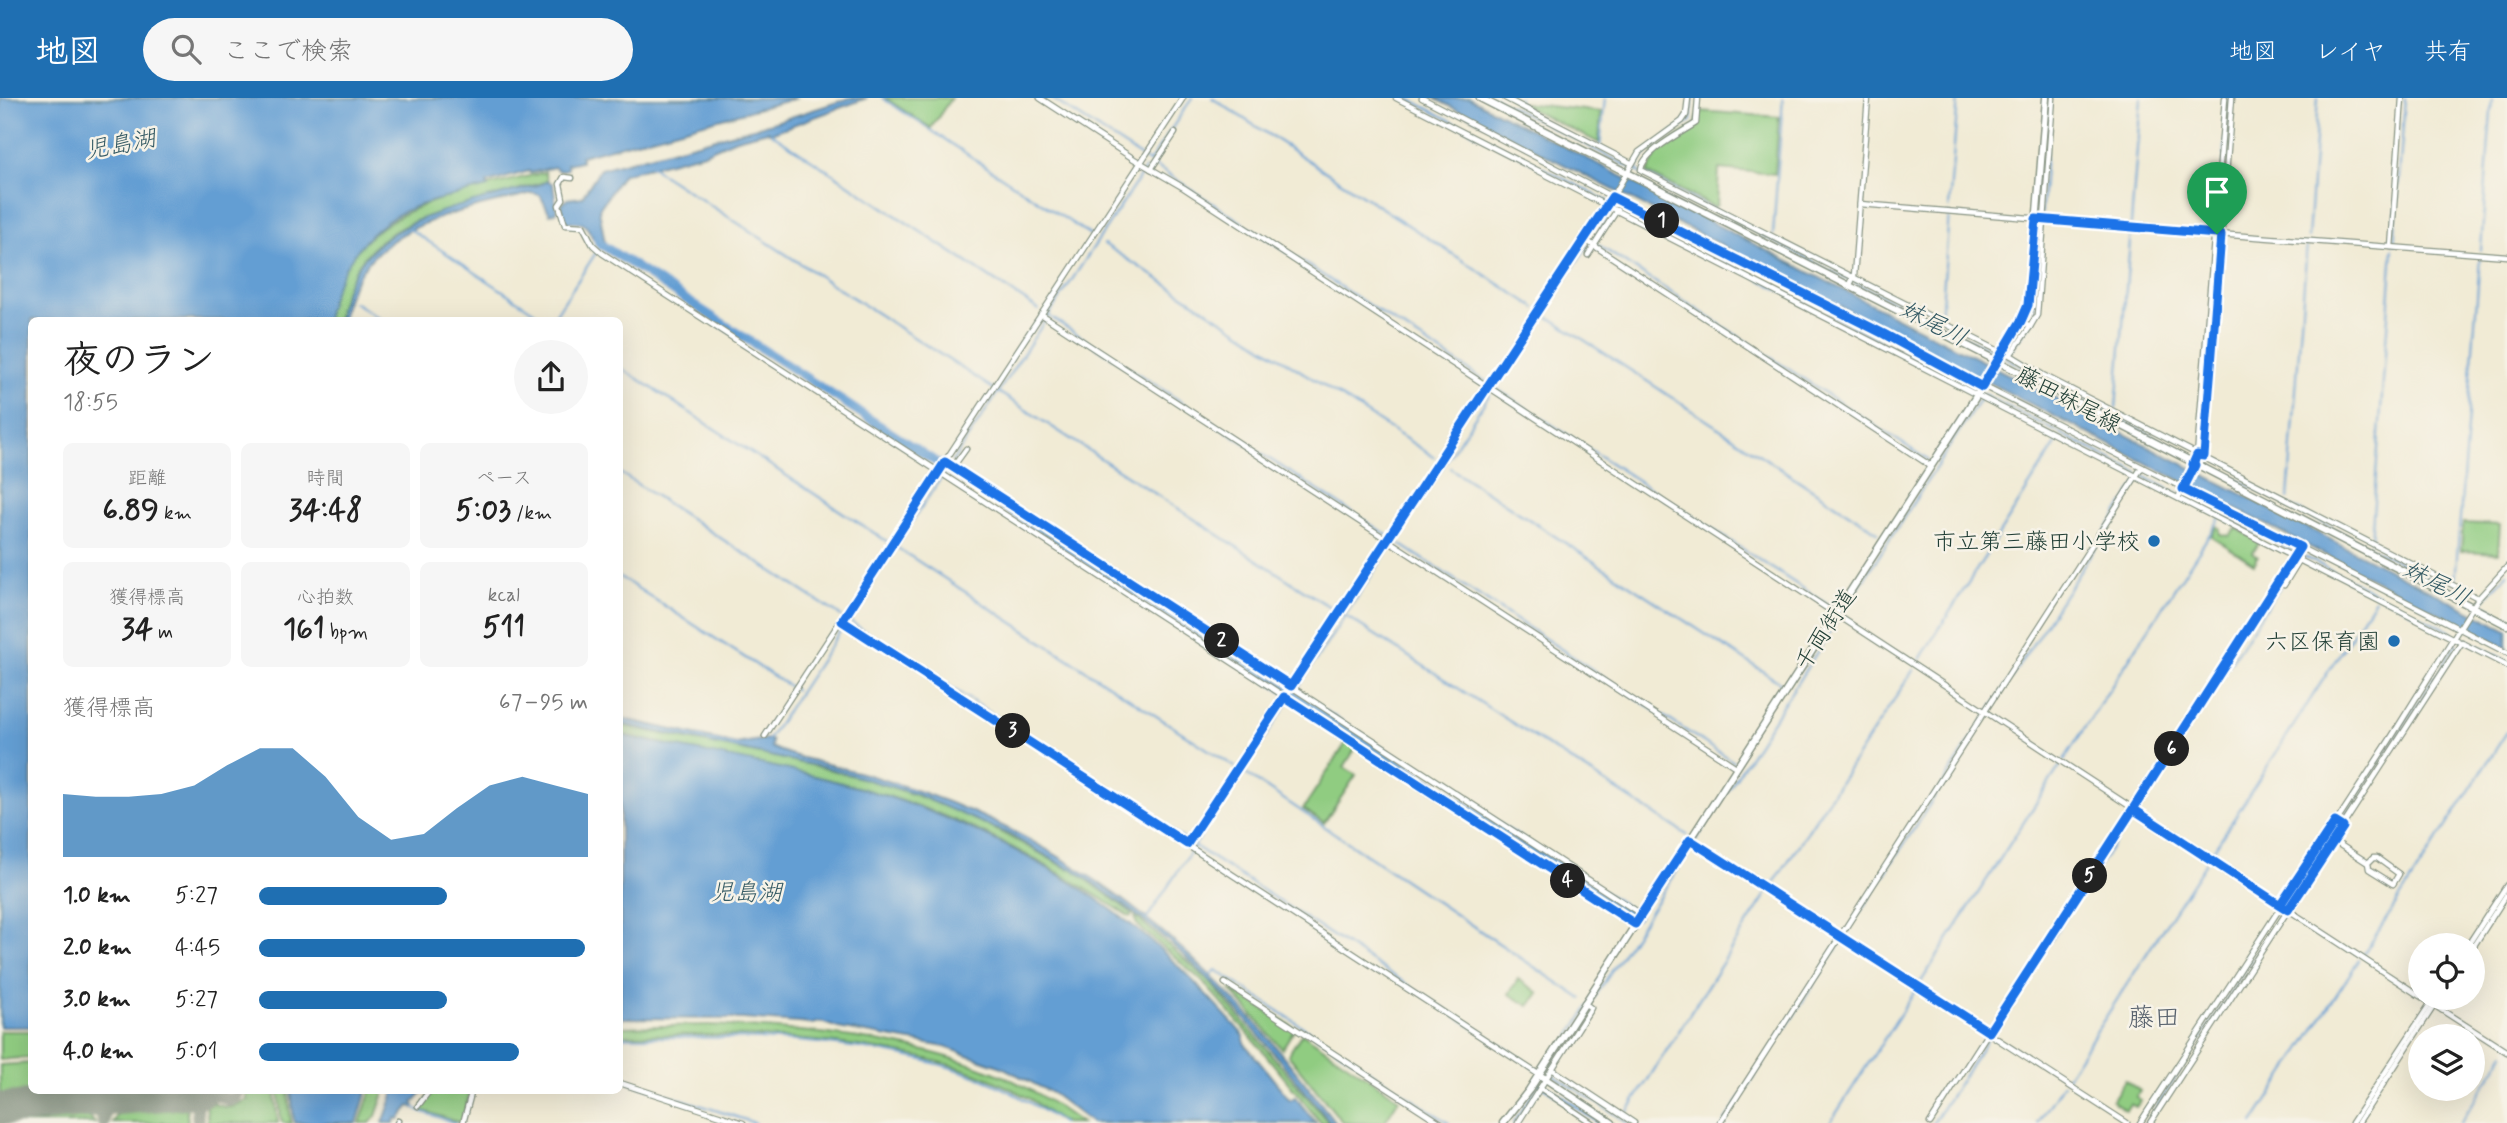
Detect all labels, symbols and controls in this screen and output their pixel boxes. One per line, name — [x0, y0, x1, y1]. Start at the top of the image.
search box — [143, 18, 633, 81]
icon: search — [167, 30, 205, 68]
text: 地図 — [35, 31, 101, 75]
text: ここで検索 — [223, 35, 353, 69]
text: 地図 — [2229, 37, 2277, 68]
text: レイヤ — [2315, 37, 2386, 68]
text: 共有 — [2424, 37, 2472, 68]
water label: 児島湖 — [82, 123, 161, 168]
pin — [2187, 162, 2247, 234]
icon: arrive — [2198, 173, 2236, 211]
pin: 1 — [1644, 204, 1680, 238]
text: 1 — [1657, 208, 1666, 233]
water label: 妹尾川 — [1894, 294, 1972, 354]
text: 夜のラン — [63, 337, 215, 386]
button: share — [514, 340, 588, 414]
street label: 藤田妹尾線 — [2010, 361, 2126, 441]
text: 18:55 — [63, 388, 118, 418]
text: 距離 — [128, 466, 166, 491]
text: 時間 — [306, 466, 345, 491]
text: ペース — [476, 466, 532, 491]
text: 6.89 — [103, 491, 159, 530]
text: 34:48 — [289, 491, 362, 530]
text: 5:03 — [456, 491, 511, 530]
text: km — [159, 501, 192, 526]
text: /km — [511, 501, 552, 526]
place label: 市立第三藤田小学校 — [1933, 528, 2140, 558]
marker: 市立第三藤田小学校 — [2146, 533, 2162, 549]
water label: 妹尾川 — [2397, 554, 2475, 614]
text: kcal — [488, 583, 520, 608]
street label: 千両街道 — [1789, 583, 1864, 677]
text: 獲得標高 — [109, 585, 185, 610]
text: 心拍数 — [297, 585, 354, 610]
text: 511 — [483, 608, 525, 647]
text: 34 — [121, 610, 153, 649]
text: 161 — [283, 610, 325, 649]
text: m — [153, 620, 173, 645]
text: bpm — [325, 620, 368, 645]
pin: 2 — [1204, 624, 1240, 658]
text: 2 — [1217, 628, 1226, 653]
place label: 六区保育園 — [2265, 628, 2380, 658]
marker: 六区保育園 — [2386, 633, 2402, 649]
text: 67–95 m — [499, 688, 588, 718]
text: 獲得標高 — [63, 694, 155, 724]
pin: 3 — [996, 714, 1030, 748]
text: 3 — [1008, 718, 1017, 743]
pin: 6 — [2154, 732, 2190, 766]
text: 6 — [2167, 736, 2176, 761]
pin: 5 — [2072, 858, 2108, 894]
text: 5 — [2084, 863, 2095, 888]
pin: 4 — [1550, 864, 1586, 898]
text: 4 — [1562, 868, 1573, 893]
water label: 児島湖 — [710, 878, 784, 909]
text: 1.0 km — [63, 881, 131, 911]
text: 5:27 — [175, 881, 218, 911]
text: 2.0 km — [63, 933, 132, 963]
text: 4:45 — [175, 933, 220, 963]
map controls — [2408, 933, 2485, 1101]
button: locate — [2408, 933, 2485, 1010]
text: 3.0 km — [63, 985, 131, 1015]
text: 5:27 — [175, 985, 218, 1015]
district label: 藤田 — [2128, 1002, 2180, 1036]
button: layers — [2408, 1024, 2485, 1101]
text: 4.0 km — [63, 1037, 134, 1067]
text: 5:01 — [175, 1037, 218, 1067]

